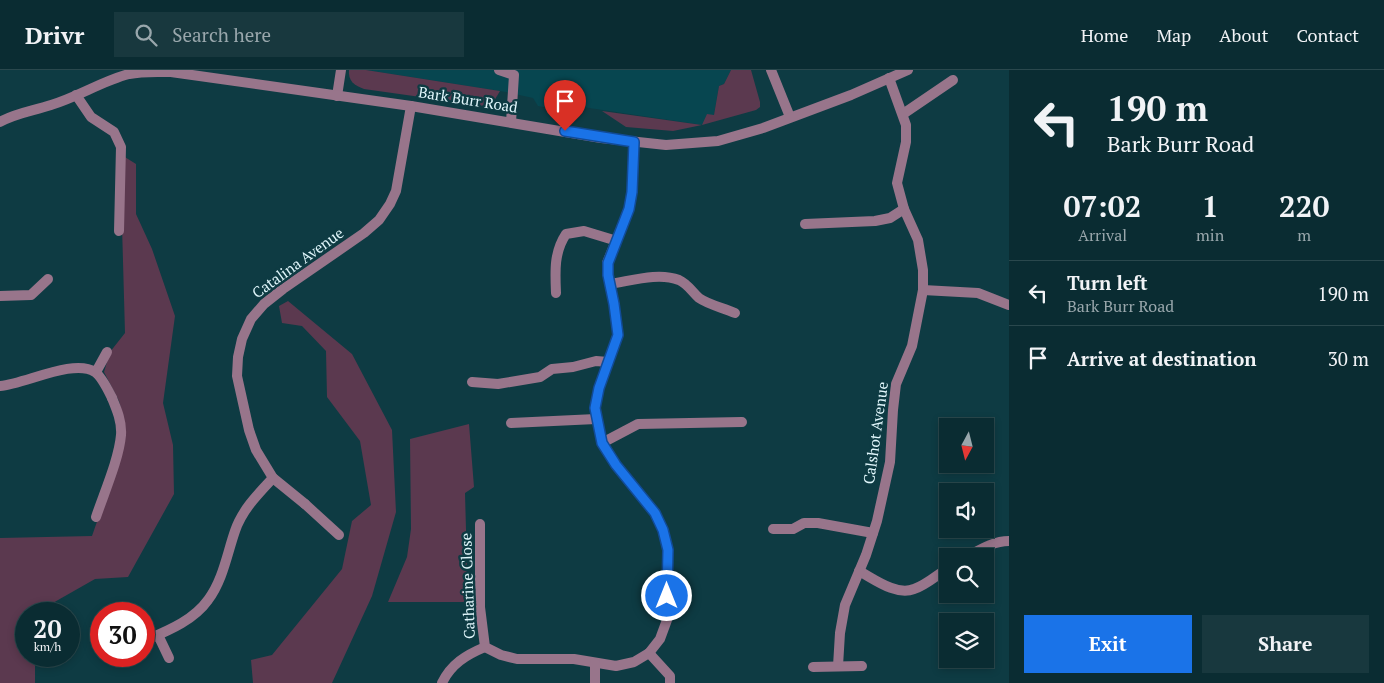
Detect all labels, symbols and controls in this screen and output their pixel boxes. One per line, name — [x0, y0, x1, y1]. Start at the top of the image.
search box — [114, 12, 464, 57]
text: Drivr — [25, 19, 84, 51]
icon: search — [132, 21, 160, 49]
text: Search here — [172, 22, 271, 47]
text: Home — [1081, 23, 1128, 47]
text: Map — [1156, 23, 1191, 47]
text: About — [1219, 23, 1268, 47]
text: Contact — [1296, 23, 1359, 47]
pin — [544, 80, 586, 131]
street label: Bark Burr Road — [417, 81, 519, 117]
text: 190 m — [1107, 85, 1208, 131]
icon: arrive — [551, 87, 579, 115]
icon: left — [1024, 90, 1089, 155]
text: Bark Burr Road — [1107, 129, 1254, 158]
text: 07:02 — [1063, 186, 1142, 226]
text: 1 — [1202, 186, 1219, 226]
text: 220 — [1279, 186, 1330, 226]
street label: Catalina Avenue — [248, 222, 347, 302]
text: Arrival — [1078, 224, 1127, 246]
text: min — [1196, 224, 1224, 246]
text: m — [1297, 224, 1311, 246]
text: Turn left — [1067, 270, 1148, 295]
icon: left — [1024, 279, 1052, 307]
text: 190 m — [1318, 281, 1369, 306]
text: Bark Burr Road — [1067, 295, 1174, 317]
icon: arrive — [1024, 344, 1052, 372]
text: Arrive at destination — [1067, 346, 1256, 371]
text: 30 m — [1328, 346, 1369, 371]
street label: Calshot Avenue — [858, 380, 892, 485]
north arrow — [939, 418, 994, 472]
map controls — [939, 418, 994, 668]
button: sound — [939, 483, 994, 538]
street label: Catharine Close — [455, 533, 479, 639]
button: search — [939, 548, 994, 603]
position arrow — [640, 569, 692, 621]
speed limit sign: 30 — [90, 602, 155, 667]
text: 20 — [33, 612, 62, 645]
button: layers — [939, 613, 994, 668]
button: Exit — [1024, 615, 1192, 673]
button: Share — [1202, 615, 1369, 673]
text: km/h — [34, 639, 61, 654]

